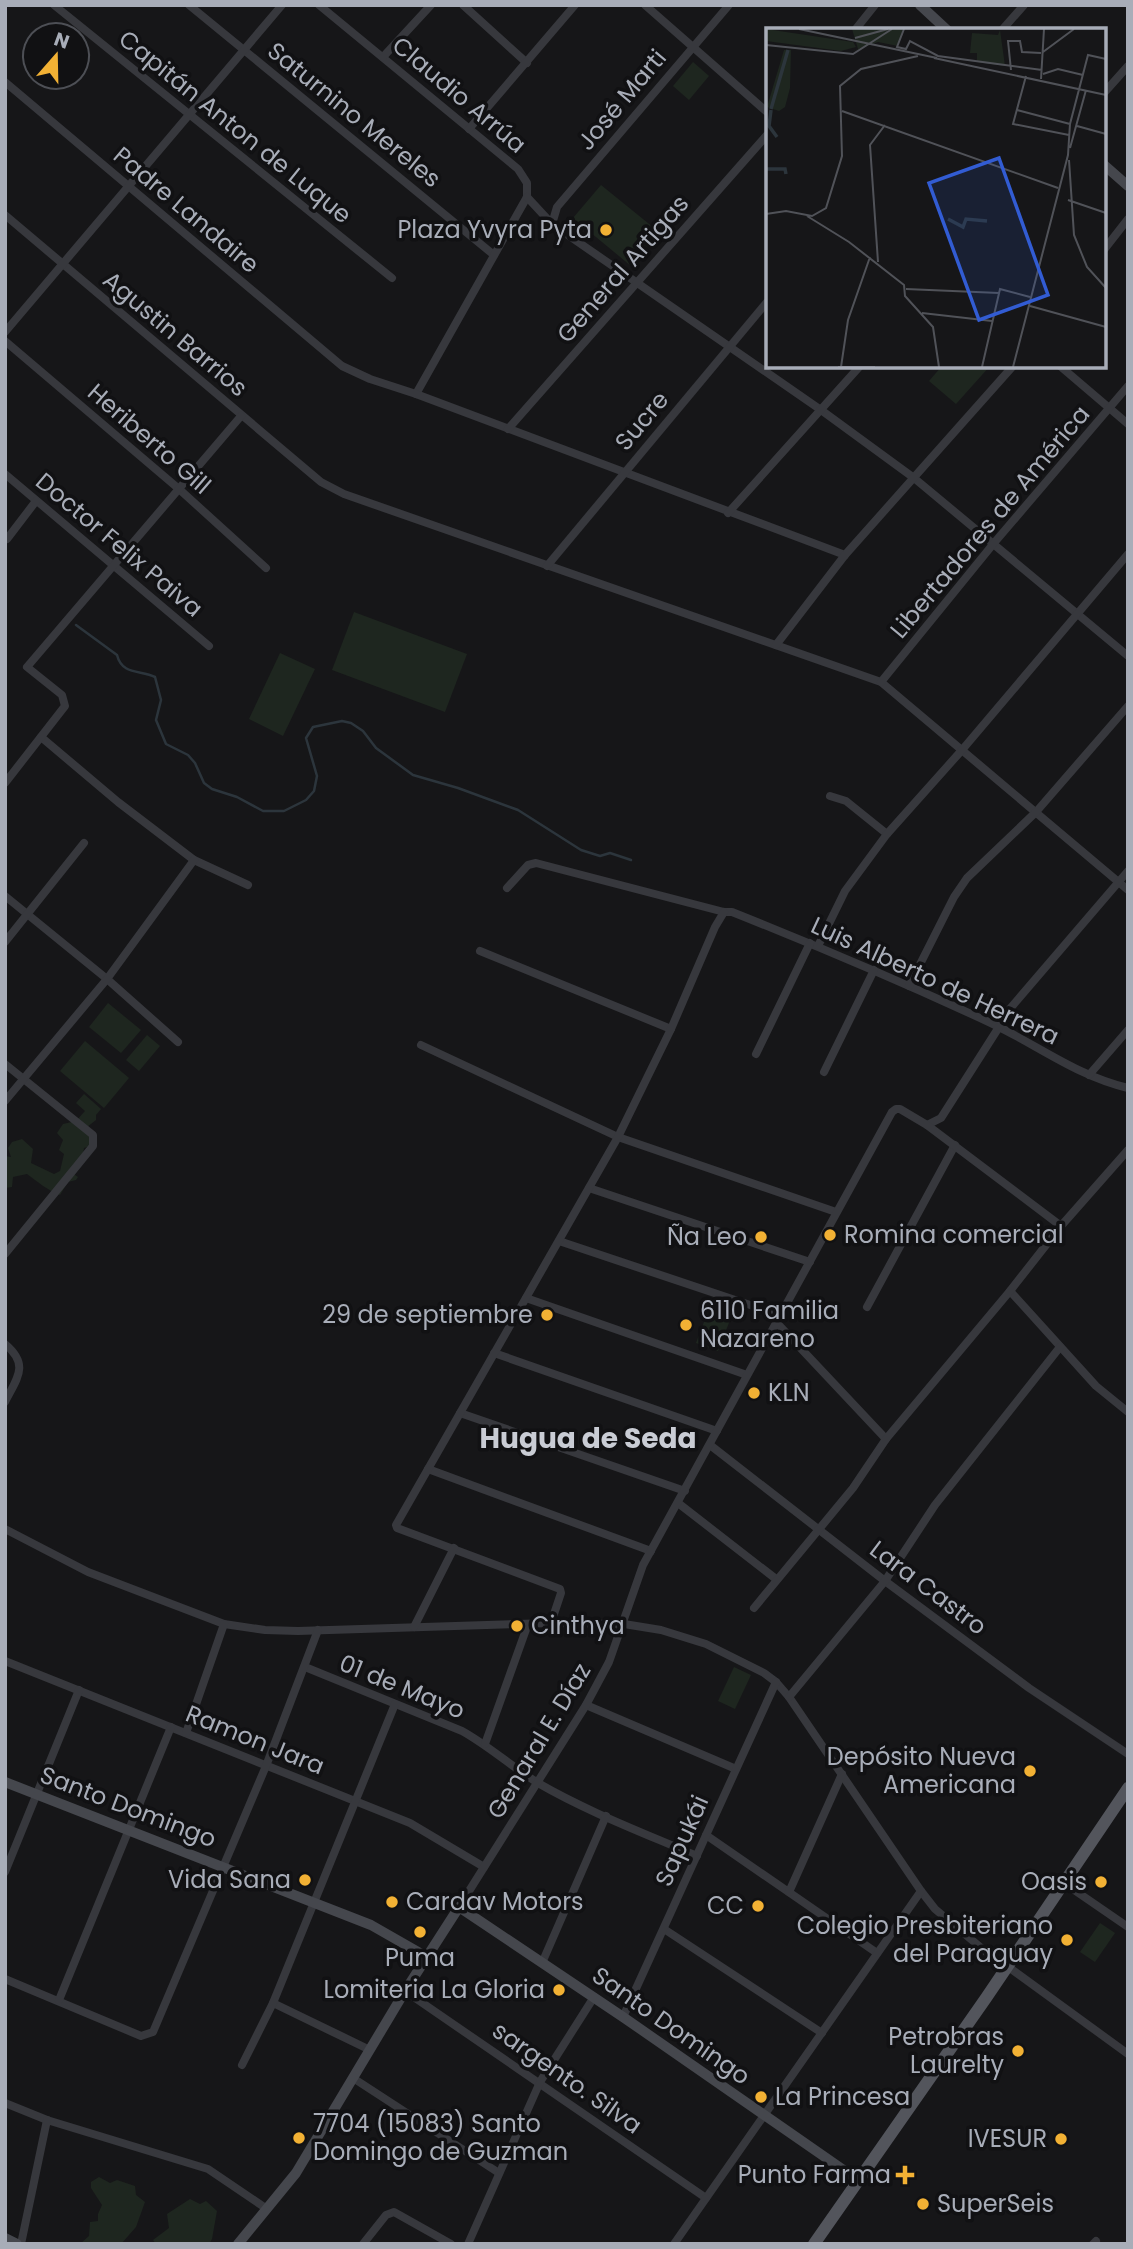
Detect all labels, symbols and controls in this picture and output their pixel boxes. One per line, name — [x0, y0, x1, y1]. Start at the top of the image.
north arrow — [21, 21, 91, 91]
street label: Capitán Anton de Luque — [112, 22, 359, 231]
text: N — [50, 25, 73, 56]
inset map — [766, 28, 1105, 368]
street label: Claudio Arrúa — [385, 29, 533, 160]
street label: Saturnino Mereles — [261, 34, 448, 195]
street label: José Marti — [570, 42, 674, 157]
street label: Padre Landaire — [106, 139, 266, 280]
street label: General Artigas — [549, 188, 696, 350]
place label: Plaza Yvyra Pyta — [397, 213, 592, 246]
marker: Plaza Yvyra Pyta — [598, 222, 614, 238]
street label: Agustin Barrios — [96, 263, 255, 404]
street label: Heriberto Gill — [81, 376, 218, 501]
street label: Sucre — [607, 384, 676, 457]
street label: Libertadores de América — [882, 398, 1097, 645]
street label: Doctor Felix Paiva — [29, 465, 210, 624]
street label: Luis Alberto de Herrera — [806, 909, 1065, 1053]
place label: Romina comercial — [844, 1218, 1064, 1251]
place label: Ña Leo — [667, 1220, 747, 1253]
marker: Romina comercial — [822, 1227, 838, 1243]
marker: Ña Leo — [753, 1229, 769, 1245]
place label: 6110 Familia Nazareno — [700, 1294, 839, 1355]
place label: 29 de septiembre — [322, 1298, 533, 1331]
marker: 29 de septiembre — [539, 1307, 555, 1323]
marker: 6110 Familia Nazareno — [678, 1317, 694, 1333]
place label: KLN — [768, 1376, 810, 1409]
marker: KLN — [746, 1385, 762, 1401]
district label: Hugua de Seda — [480, 1419, 696, 1458]
street label: Lara Castro — [863, 1533, 994, 1642]
place label: Cinthya — [531, 1609, 625, 1642]
marker: Cinthya — [509, 1618, 525, 1634]
street label: 01 de Mayo — [335, 1646, 470, 1727]
street label: Genaral E. Díaz — [479, 1657, 598, 1825]
street label: Ramon Jara — [181, 1697, 329, 1782]
place label: Depósito Nueva Americana — [827, 1740, 1016, 1801]
street label: Santo Domingo — [35, 1758, 221, 1855]
marker: Depósito Nueva Americana — [1022, 1763, 1038, 1779]
street label: Sapukái — [647, 1790, 716, 1892]
place label: Vida Sana — [168, 1863, 291, 1896]
place label: Oasis — [1021, 1865, 1087, 1898]
marker: Vida Sana — [297, 1872, 313, 1888]
marker: Oasis — [1093, 1874, 1109, 1890]
place label: Cardav Motors — [406, 1885, 584, 1918]
place label: CC — [707, 1889, 744, 1922]
marker: Cardav Motors — [384, 1894, 400, 1910]
marker: CC — [750, 1898, 766, 1914]
place label: Colegio Presbiteriano del Paraguay — [797, 1909, 1053, 1970]
marker: Puma — [412, 1924, 428, 1940]
marker: Colegio Presbiteriano del Paraguay — [1059, 1932, 1075, 1948]
place label: Puma — [385, 1941, 455, 1974]
street label: Santo Domingo — [586, 1959, 757, 2092]
place label: Lomiteria La Gloria — [324, 1973, 545, 2006]
marker: Lomiteria La Gloria — [551, 1982, 567, 1998]
street label: sargento. Silva — [486, 2014, 649, 2141]
place label: Petrobras Laurelty — [888, 2020, 1004, 2081]
marker: Petrobras Laurelty — [1010, 2043, 1026, 2059]
place label: La Princesa — [775, 2080, 910, 2113]
marker: La Princesa — [753, 2089, 769, 2105]
place label: 7704 (15083) Santo Domingo de Guzman — [313, 2107, 568, 2168]
place label: IVESUR — [968, 2122, 1047, 2155]
marker: 7704 (15083) Santo Domingo de Guzman — [291, 2130, 307, 2146]
marker: IVESUR — [1053, 2131, 1069, 2147]
place label: Punto Farma — [738, 2158, 891, 2191]
marker: Punto Farma — [897, 2167, 913, 2183]
place label: SuperSeis — [937, 2187, 1054, 2220]
marker: SuperSeis — [915, 2196, 931, 2212]

